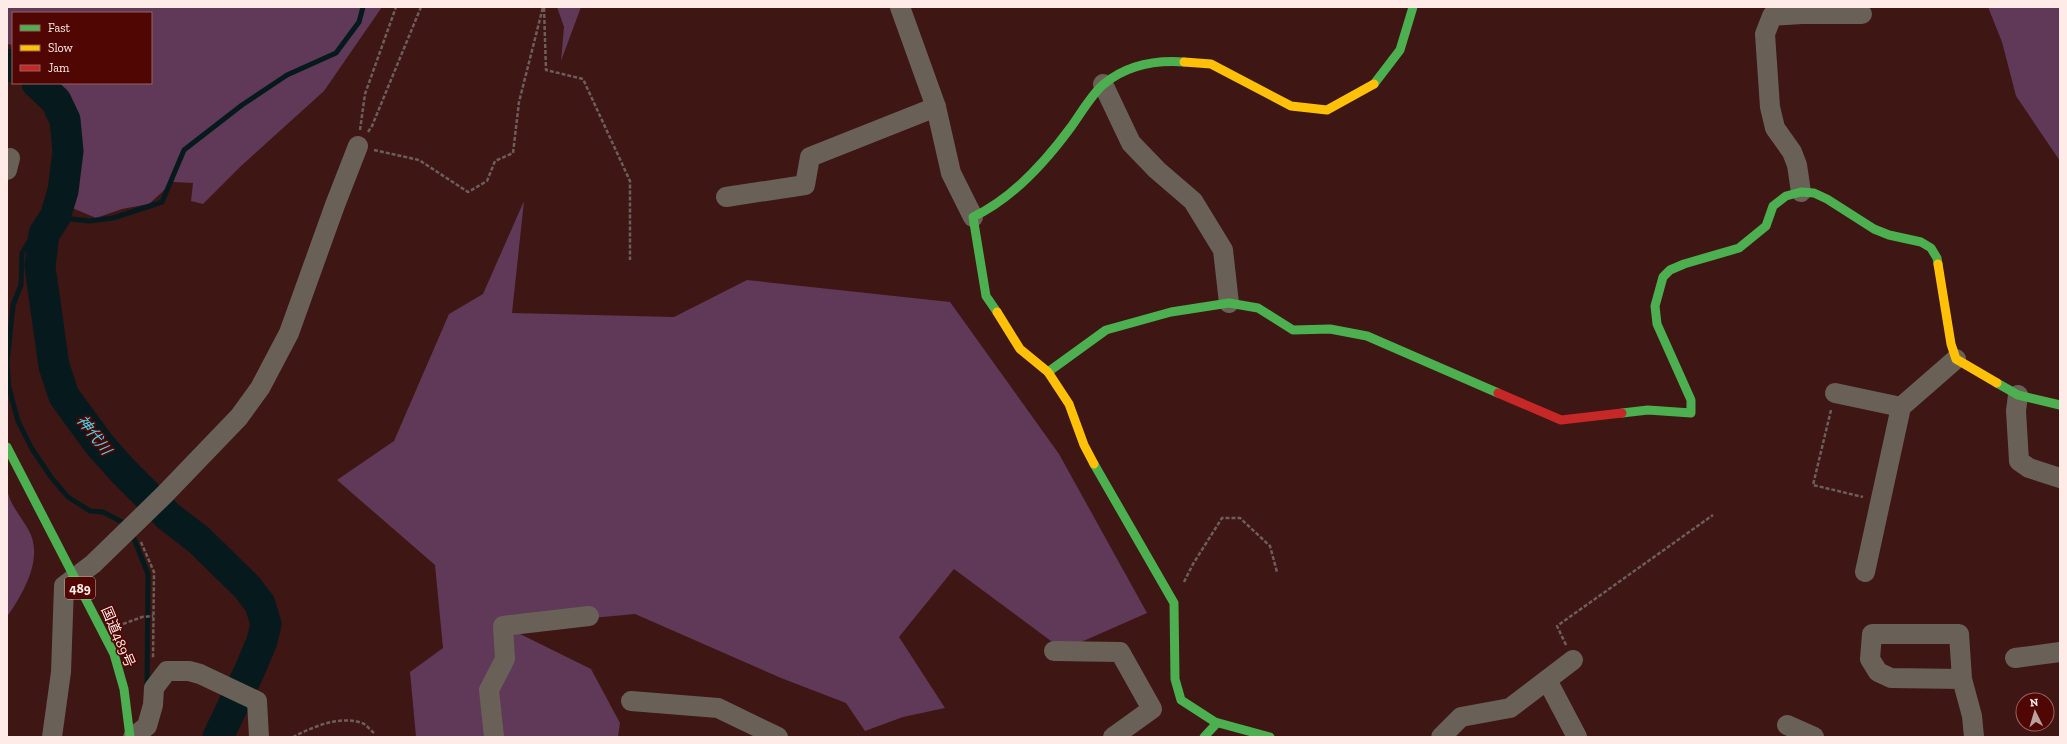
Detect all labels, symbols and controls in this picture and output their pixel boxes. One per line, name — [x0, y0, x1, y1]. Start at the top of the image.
legend — [12, 12, 152, 84]
text: Fast — [48, 21, 71, 35]
text: Slow — [48, 41, 74, 55]
text: Jam — [48, 61, 70, 75]
water label: 神代川 — [73, 412, 116, 460]
road number: 489 — [65, 577, 95, 599]
street label: 国道489号 — [98, 604, 138, 670]
north arrow — [2015, 692, 2055, 732]
text: N — [2029, 696, 2040, 709]

